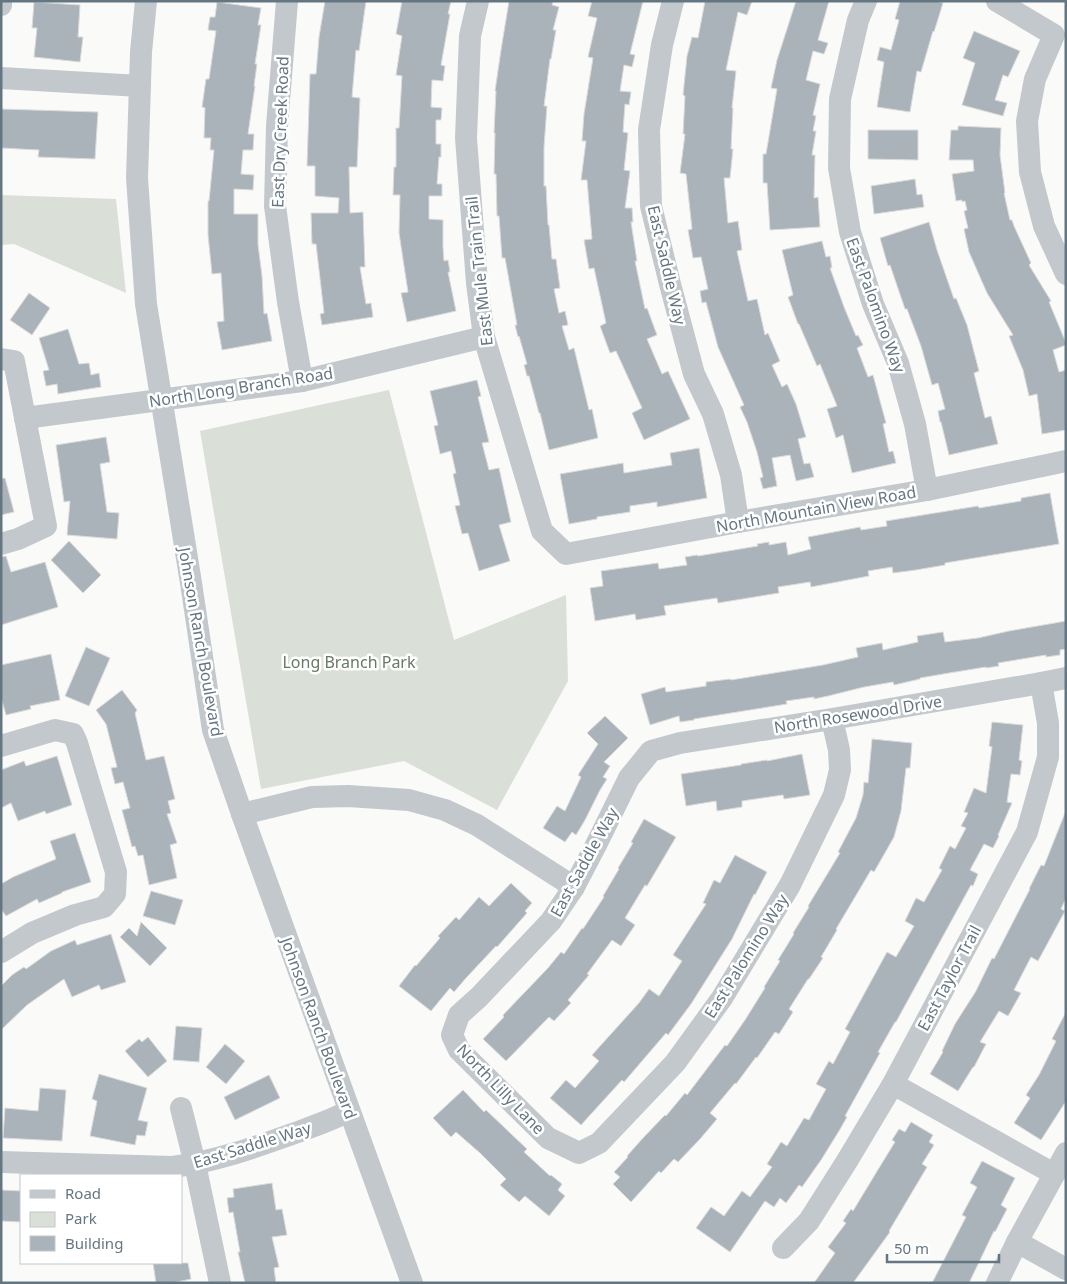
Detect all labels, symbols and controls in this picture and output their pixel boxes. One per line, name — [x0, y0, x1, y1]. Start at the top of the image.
street label: East Dry Creek Road — [266, 56, 294, 208]
street label: East Mule Train Trail — [460, 195, 498, 347]
street label: East Saddle Way — [643, 203, 692, 328]
street label: East Palomino Way — [841, 234, 911, 376]
street label: North Long Branch Road — [147, 362, 335, 412]
street label: North Mountain View Road — [714, 481, 918, 537]
street label: Johnson Ranch Boulevard — [173, 544, 228, 738]
park label: Long Branch Park — [282, 651, 416, 673]
street label: North Rosewood Drive — [772, 690, 944, 738]
street label: East Saddle Way — [545, 803, 624, 921]
street label: East Palomino Way — [699, 889, 794, 1022]
street label: East Taylor Trail — [912, 921, 986, 1035]
street label: Johnson Ranch Boulevard — [275, 932, 362, 1122]
street label: North Lilly Lane — [452, 1039, 550, 1139]
street label: East Saddle Way — [190, 1116, 314, 1173]
legend — [20, 1174, 182, 1264]
text: Road — [65, 1183, 101, 1203]
text: Park — [65, 1208, 97, 1228]
scale bar — [887, 1232, 1000, 1264]
text: Building — [65, 1233, 123, 1253]
text: 50 m — [894, 1238, 929, 1258]

